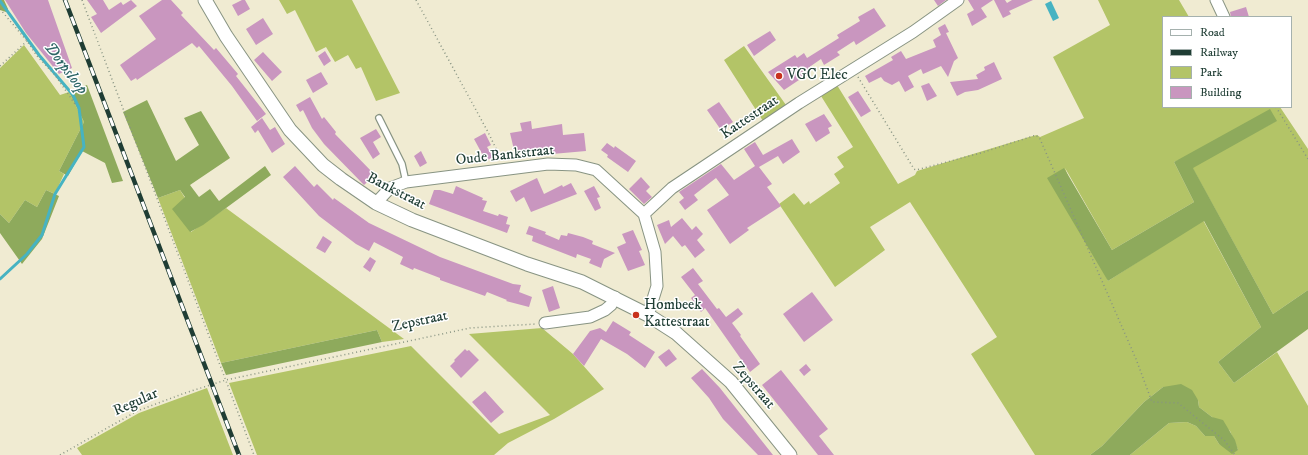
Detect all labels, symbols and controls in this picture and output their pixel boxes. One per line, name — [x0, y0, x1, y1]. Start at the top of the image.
legend — [1162, 16, 1292, 108]
text: Road — [1200, 25, 1225, 40]
water label: Dorpsloop — [39, 39, 91, 99]
text: Railway — [1200, 45, 1238, 60]
text: Park — [1200, 65, 1222, 80]
place label: VGC Elec — [787, 67, 848, 85]
marker: VGC Elec — [774, 71, 784, 81]
text: Building — [1200, 85, 1241, 100]
street label: Kattestraat — [718, 92, 782, 144]
street label: Oude Bankstraat — [455, 142, 555, 170]
street label: Bankstraat — [363, 169, 429, 215]
place label: Hombeek Kattestraat — [644, 297, 710, 332]
street label: Zepstraat — [391, 307, 449, 337]
marker: Hombeek Kattestraat — [631, 310, 641, 320]
street label: Zepstraat — [728, 359, 778, 413]
street label: Regular — [111, 385, 161, 421]

